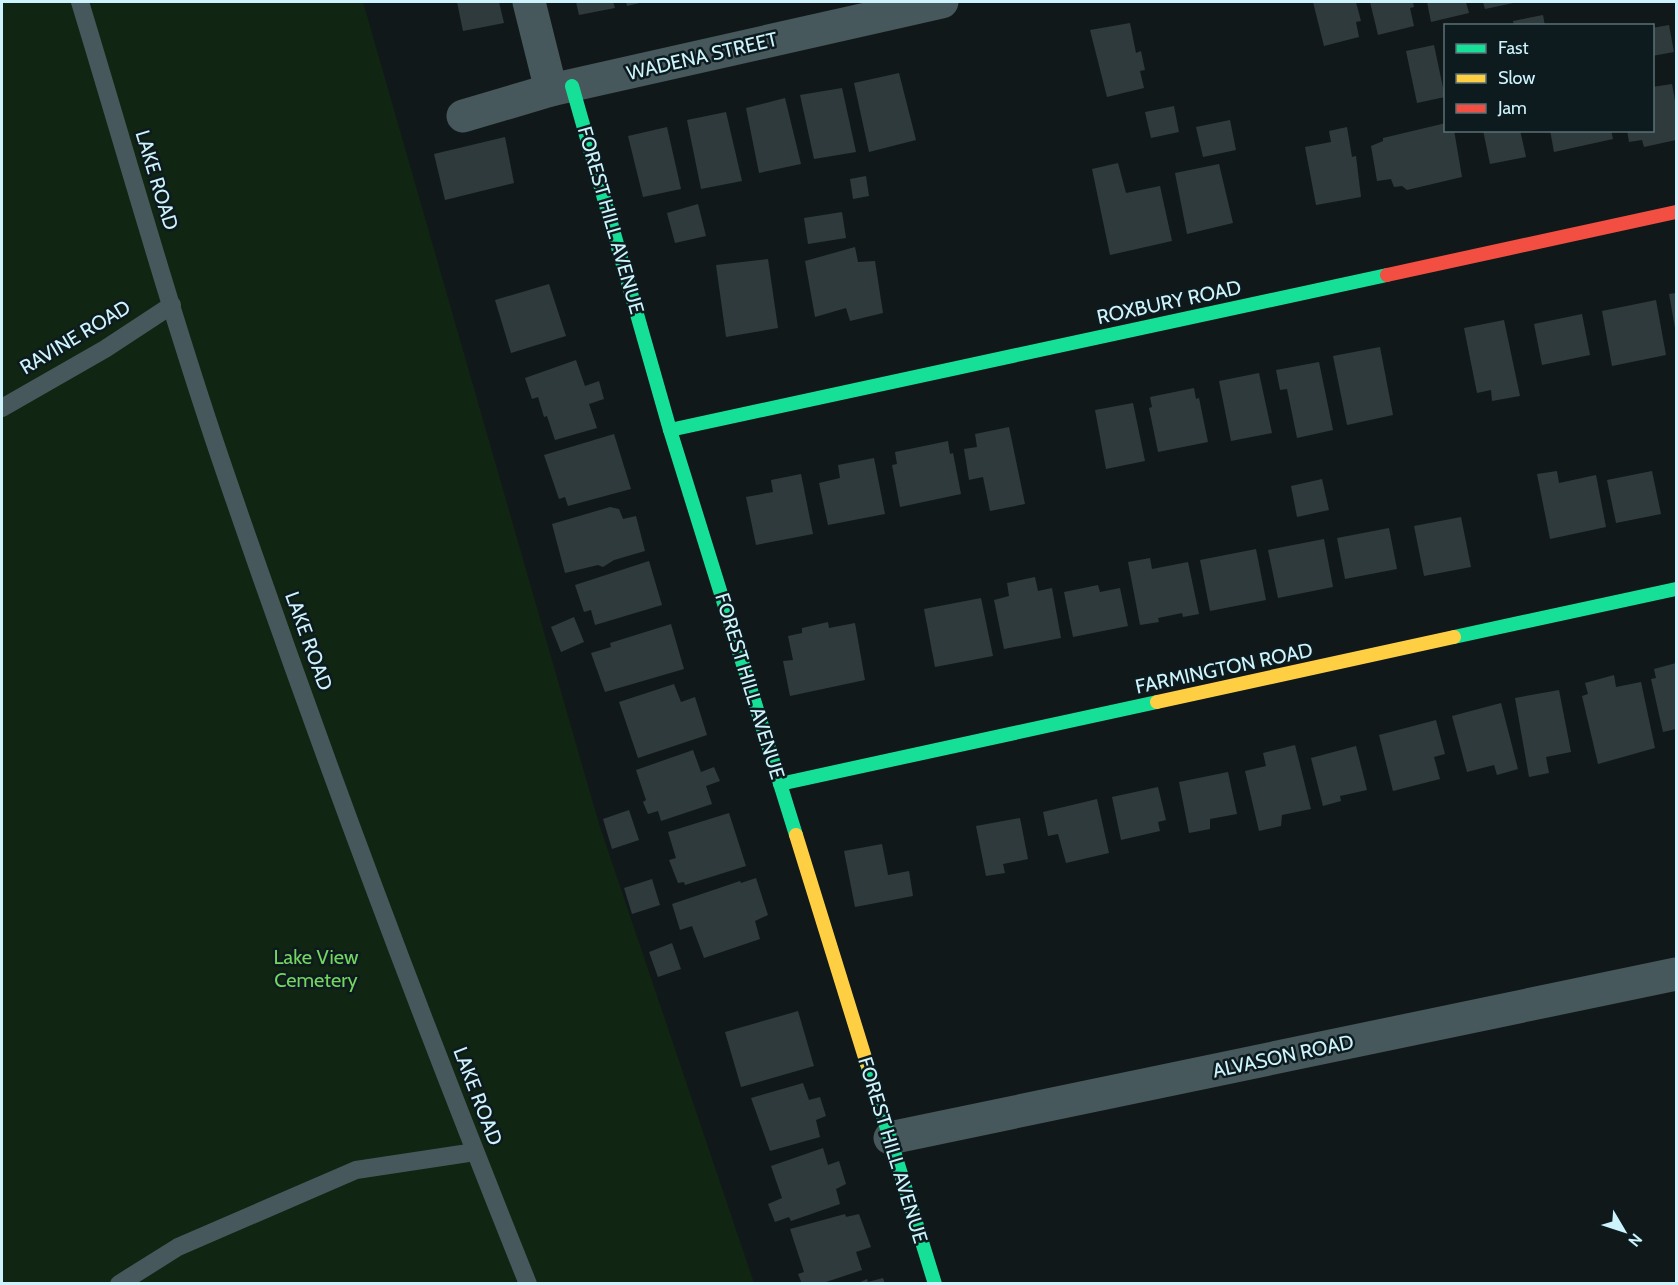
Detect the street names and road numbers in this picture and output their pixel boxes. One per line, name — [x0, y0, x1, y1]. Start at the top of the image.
street label: WADENA STREET — [624, 27, 780, 85]
street label: FOREST HILL AVENUE — [573, 124, 649, 316]
street label: LAKE ROAD — [130, 127, 184, 233]
street label: ROXBURY ROAD — [1095, 275, 1243, 329]
street label: RAVINE ROAD — [15, 295, 135, 379]
street label: LAKE ROAD — [280, 588, 338, 694]
street label: FOREST HILL AVENUE — [710, 590, 790, 782]
street label: FARMINGTON ROAD — [1133, 637, 1315, 699]
street label: ALVASON ROAD — [1210, 1029, 1356, 1083]
street label: LAKE ROAD — [448, 1043, 508, 1149]
street label: FOREST HILL AVENUE — [853, 1054, 933, 1246]

